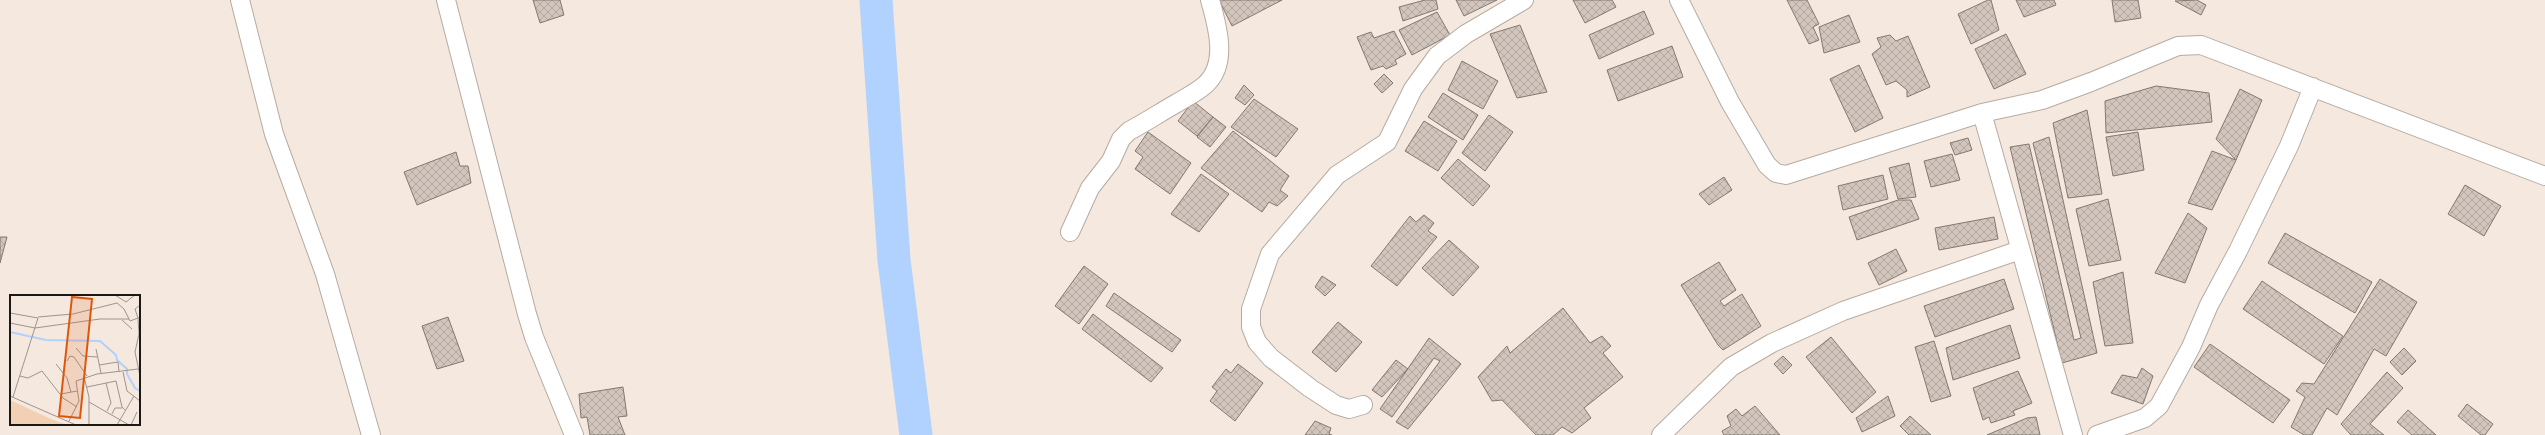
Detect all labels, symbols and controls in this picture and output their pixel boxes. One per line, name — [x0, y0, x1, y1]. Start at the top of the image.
inset map — [10, 295, 140, 425]

